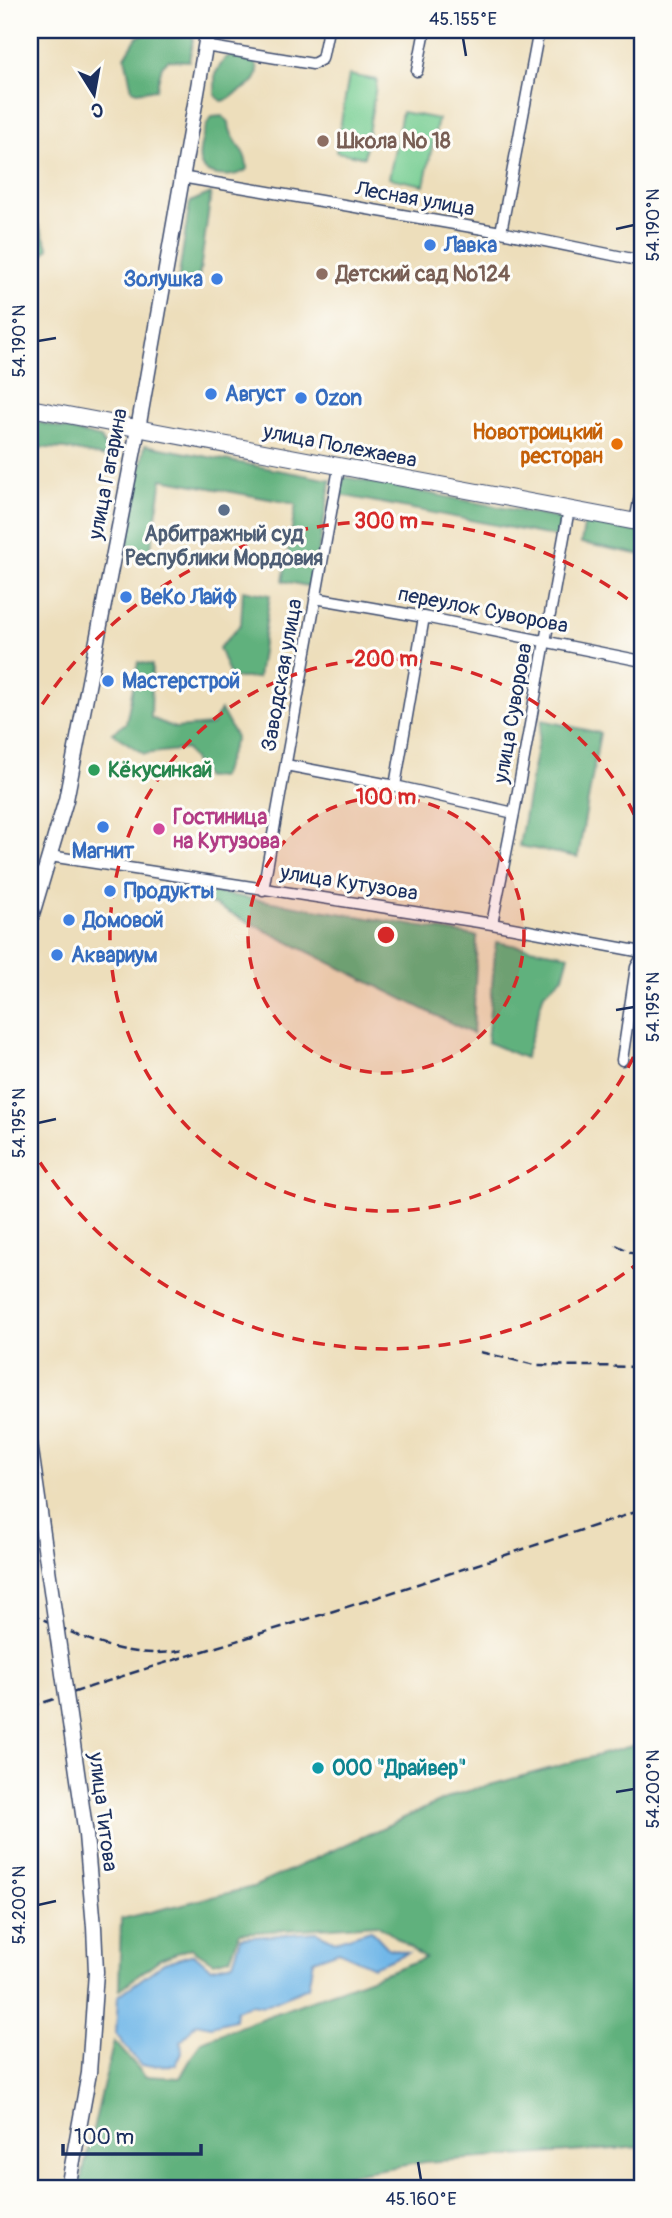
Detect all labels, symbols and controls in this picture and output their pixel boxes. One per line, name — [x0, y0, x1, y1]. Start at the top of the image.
text: 45.155°E — [429, 8, 497, 31]
north arrow — [60, 60, 130, 130]
text: С — [89, 97, 105, 123]
place label: Школа № 18 — [336, 128, 451, 155]
marker: Школа № 18 — [315, 133, 331, 149]
street label: Лесная улица — [352, 175, 477, 223]
text: 54.190°N — [642, 189, 665, 261]
place label: Лавка — [443, 232, 498, 259]
marker: Лавка — [422, 237, 438, 253]
place label: Детский сад №124 — [334, 261, 511, 288]
place label: Золушка — [124, 266, 203, 293]
marker: Детский сад №124 — [314, 266, 330, 282]
marker: Золушка — [209, 271, 225, 287]
text: 54.190°N — [8, 305, 31, 377]
place label: Август — [225, 381, 286, 408]
place label: Ozon — [315, 385, 362, 412]
marker: Август — [203, 386, 219, 402]
marker: Ozon — [293, 390, 309, 406]
street label: улица Гагарина — [82, 406, 134, 543]
street label: улица Полежаева — [260, 418, 419, 474]
place label: Новотроицкий ресторан — [472, 419, 603, 470]
marker: Новотроицкий ресторан — [609, 436, 625, 452]
marker: Арбитражный суд Республики Мордовия — [216, 502, 232, 518]
text: 300 m — [354, 508, 418, 535]
place label: Арбитражный суд Республики Мордовия — [125, 521, 323, 572]
street label: переулок Суворова — [396, 580, 570, 640]
place label: ВеКо Лайф — [140, 584, 238, 611]
marker: ВеКо Лайф — [118, 589, 134, 605]
street label: Заводская улица — [255, 597, 309, 753]
street label: улица Суворова — [487, 641, 539, 786]
text: 200 m — [354, 646, 418, 673]
place label: Мастерстрой — [122, 668, 240, 695]
marker: Мастерстрой — [100, 673, 116, 689]
place label: Кёкусинкай — [108, 757, 212, 784]
marker: Кёкусинкай — [86, 762, 102, 778]
text: 100 m — [356, 784, 416, 811]
place label: Гостиница на Кутузова — [173, 804, 280, 855]
marker: Магнит — [95, 819, 111, 835]
marker: Гостиница на Кутузова — [151, 821, 167, 837]
place label: Магнит — [72, 838, 135, 865]
street label: улица Кутузова — [277, 859, 420, 907]
place label: Продукты — [124, 878, 214, 905]
marker: Продукты — [102, 883, 118, 899]
place label: Домовой — [81, 907, 164, 934]
marker: Домовой — [61, 912, 77, 928]
centre of rings — [374, 923, 398, 947]
place label: Аквариум — [71, 942, 158, 969]
marker: Аквариум — [49, 947, 65, 963]
text: 54.195°N — [642, 972, 665, 1042]
text: 54.195°N — [8, 1088, 31, 1158]
street label: улица Титова — [82, 1750, 124, 1873]
text: 54.200°N — [642, 1750, 665, 1828]
place label: ООО "Драйвер" — [332, 1755, 467, 1782]
marker: ООО "Драйвер" — [310, 1760, 326, 1776]
text: 54.200°N — [8, 1866, 31, 1944]
scale bar — [63, 2113, 201, 2157]
text: 100 m — [74, 2124, 134, 2151]
text: 45.160°E — [385, 2188, 457, 2211]

